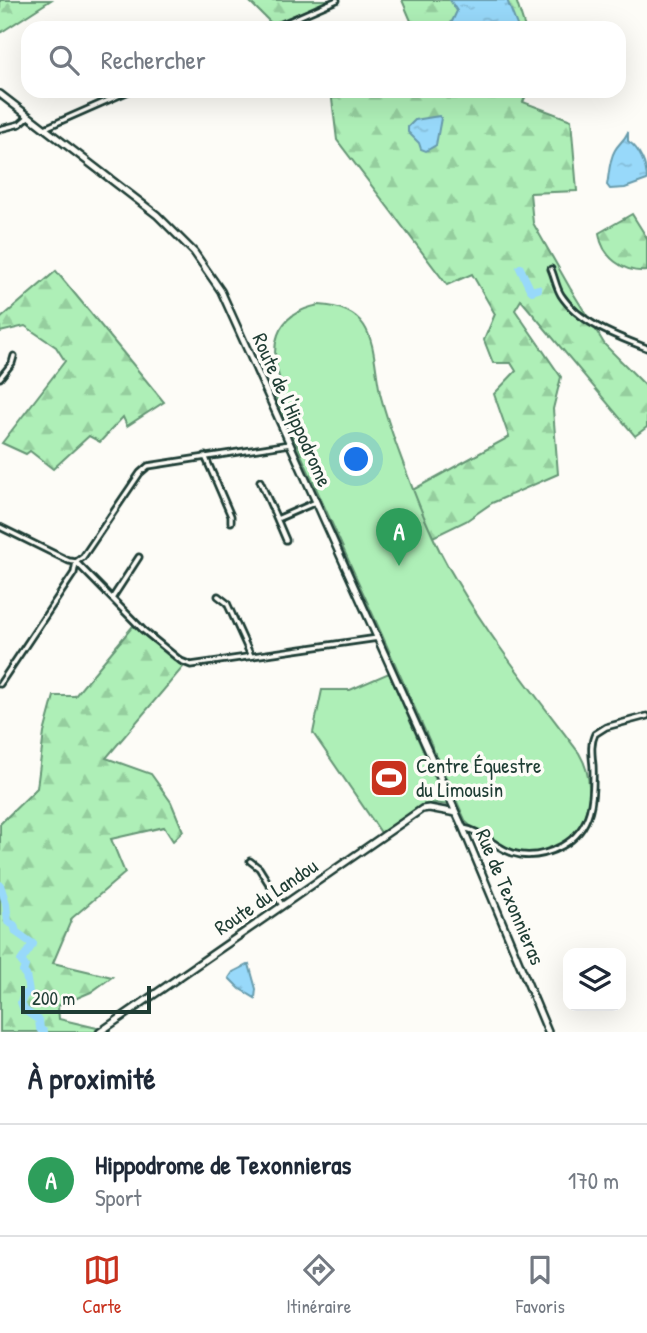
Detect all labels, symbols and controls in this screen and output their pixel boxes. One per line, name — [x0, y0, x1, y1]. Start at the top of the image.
search box — [21, 21, 626, 98]
icon: search — [45, 41, 83, 79]
text: Rechercher — [101, 42, 206, 77]
street label: Route de l'Hippodrome — [246, 328, 339, 491]
your location — [339, 442, 373, 476]
pin: A — [376, 508, 422, 566]
place label: Centre Équestre du Limousin — [416, 751, 541, 804]
sports icon: Centre Équestre du Limousin — [368, 757, 410, 799]
street label: Rue de Texonnieras — [469, 824, 552, 969]
street label: Route du Landou — [208, 851, 324, 942]
map controls — [563, 948, 626, 1011]
button: layers — [563, 948, 626, 1011]
scale bar — [21, 983, 150, 1015]
text: 200 m — [32, 985, 75, 1011]
text: À proximité — [28, 1058, 156, 1098]
text: Hippodrome de Texonnieras — [95, 1147, 351, 1182]
text: A — [45, 1165, 57, 1196]
text: 170 m — [568, 1165, 619, 1196]
text: Sport — [95, 1182, 141, 1213]
tab: Carte — [82, 1251, 122, 1319]
tab: Itinéraire — [286, 1251, 351, 1319]
tab: Favoris — [516, 1251, 565, 1319]

